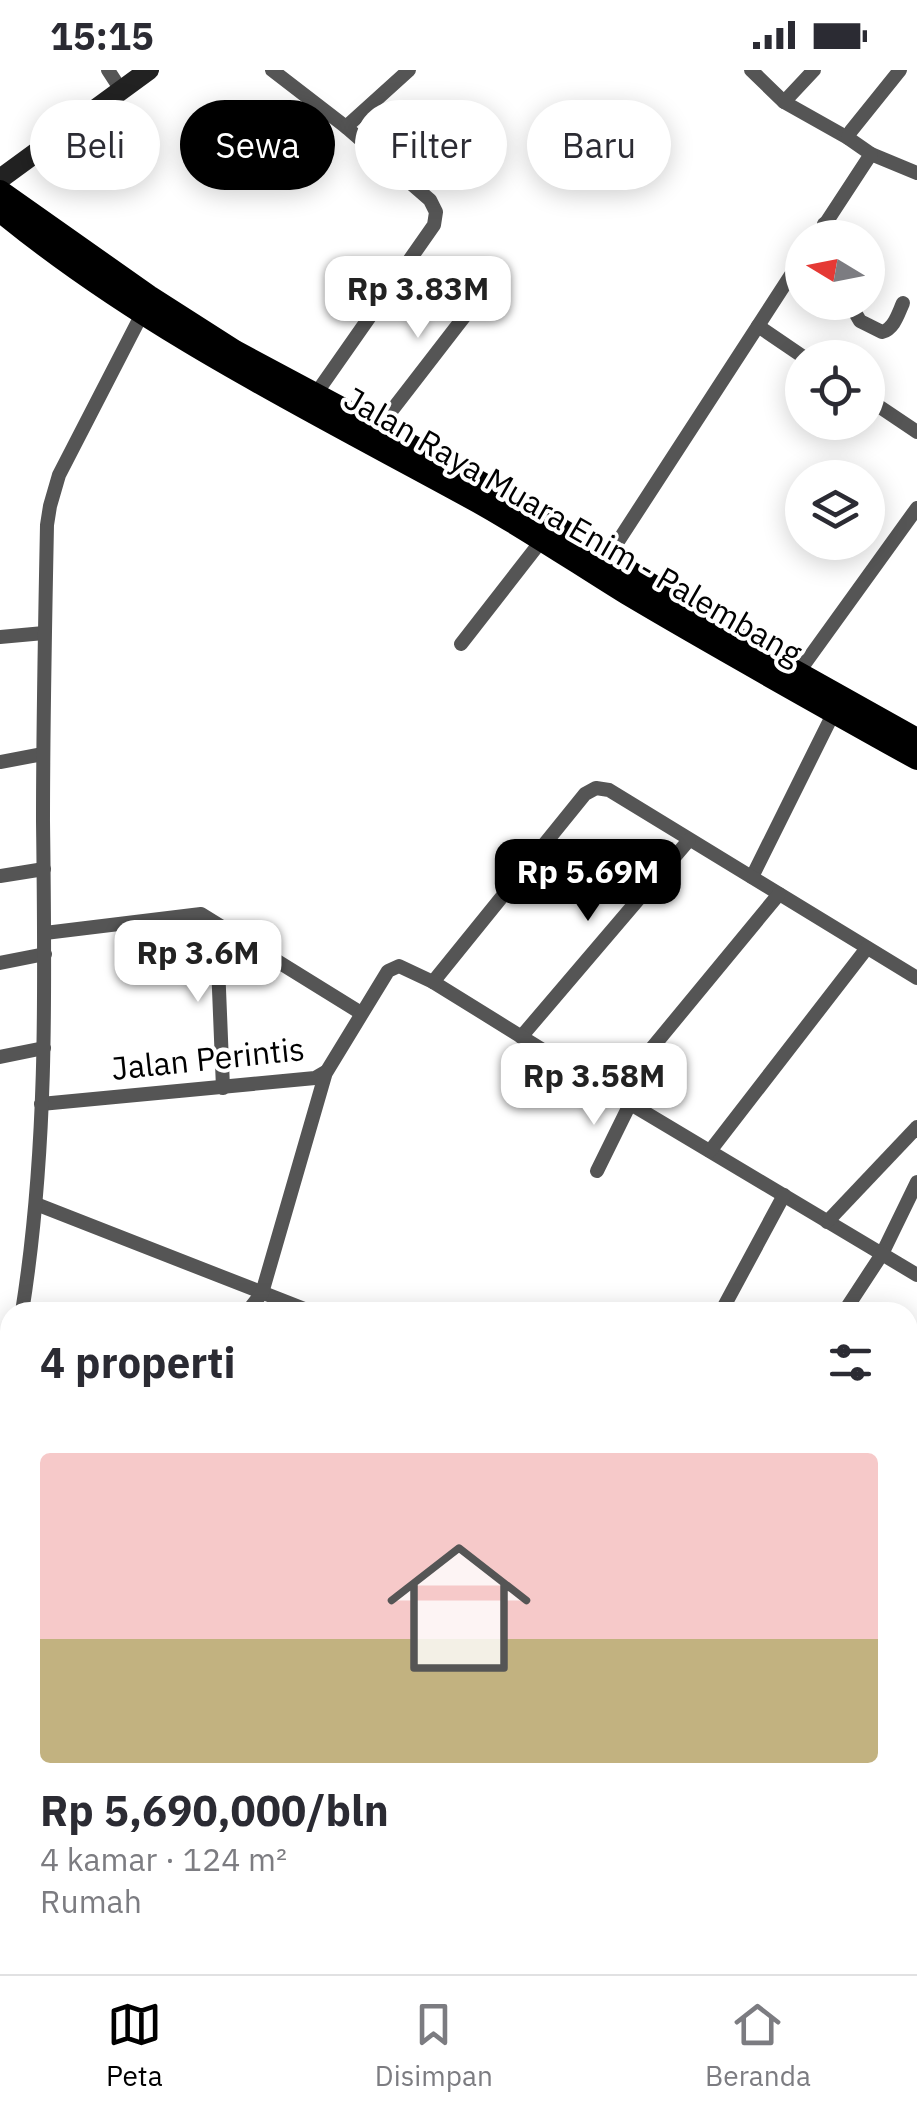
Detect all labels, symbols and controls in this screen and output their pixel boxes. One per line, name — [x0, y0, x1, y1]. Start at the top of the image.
text: 15:15 — [50, 11, 154, 60]
chip: Beli — [30, 100, 160, 190]
chip: Sewa — [180, 100, 335, 190]
chip: Filter — [355, 100, 507, 190]
chip: Baru — [527, 100, 671, 190]
north arrow — [785, 220, 885, 320]
map controls — [785, 220, 885, 560]
pin: Rp 3.83M — [315, 256, 521, 341]
text: Rp 3.83M — [347, 267, 489, 309]
button: locate — [785, 340, 885, 440]
street label: Jalan Raya Muara Enim - Palembang — [337, 377, 810, 674]
button: layers — [785, 460, 885, 560]
pin: Rp 5.69M — [485, 839, 691, 924]
text: Rp 5.69M — [517, 850, 659, 892]
pin: Rp 3.6M — [106, 920, 290, 1005]
text: Rp 3.6M — [136, 931, 260, 973]
street label: Jalan Perintis — [109, 1027, 307, 1089]
pin: Rp 3.58M — [491, 1043, 697, 1128]
text: Rp 3.58M — [523, 1054, 665, 1096]
text: 4 properti — [40, 1335, 235, 1390]
icon: filters — [823, 1335, 878, 1390]
icon: home — [369, 1518, 549, 1698]
text: Rp 5,690,000/bln — [40, 1783, 389, 1838]
text: 4 kamar · 124 m² — [40, 1838, 287, 1880]
text: Rumah — [40, 1880, 142, 1922]
tab: Peta — [106, 1997, 163, 2094]
tab: Disimpan — [375, 1997, 493, 2094]
tab: Beranda — [705, 1997, 811, 2094]

